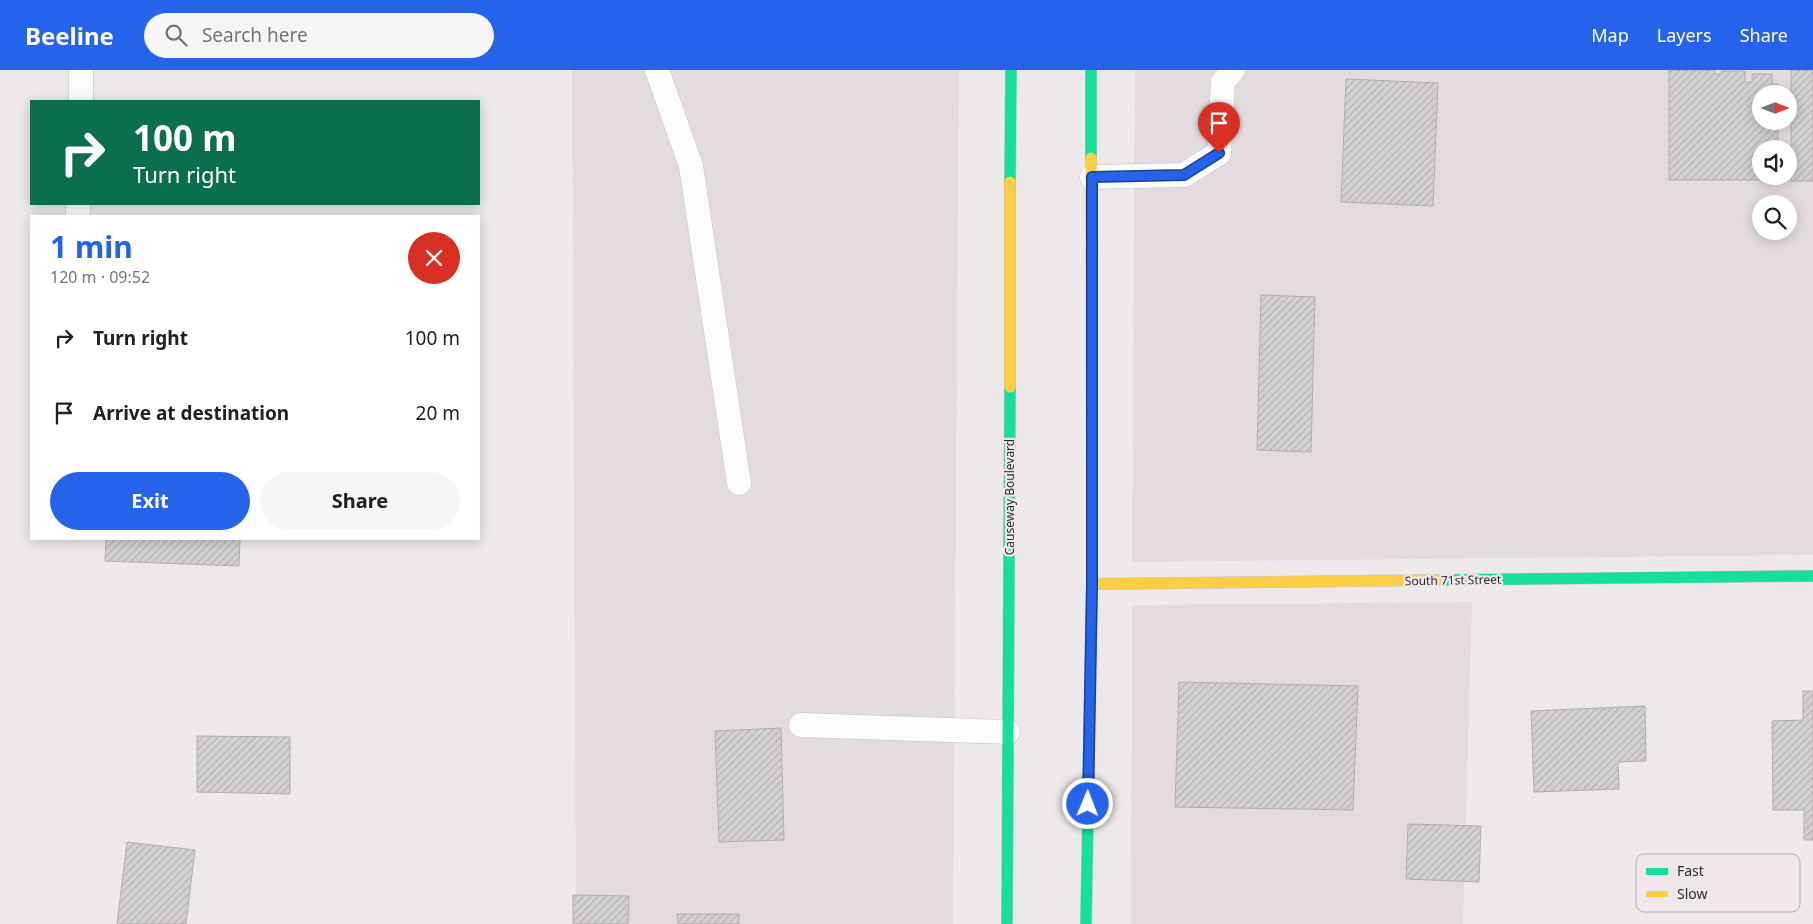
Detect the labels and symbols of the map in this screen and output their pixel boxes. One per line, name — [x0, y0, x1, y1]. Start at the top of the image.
north arrow — [1752, 85, 1798, 130]
pin — [1198, 102, 1240, 153]
street label: Causeway Boulevard — [1001, 439, 1018, 555]
street label: South 71st Street — [1405, 571, 1502, 589]
position arrow — [1061, 777, 1113, 829]
legend — [1636, 854, 1800, 912]
text: Fast — [1677, 861, 1704, 880]
text: Slow — [1677, 884, 1708, 903]

